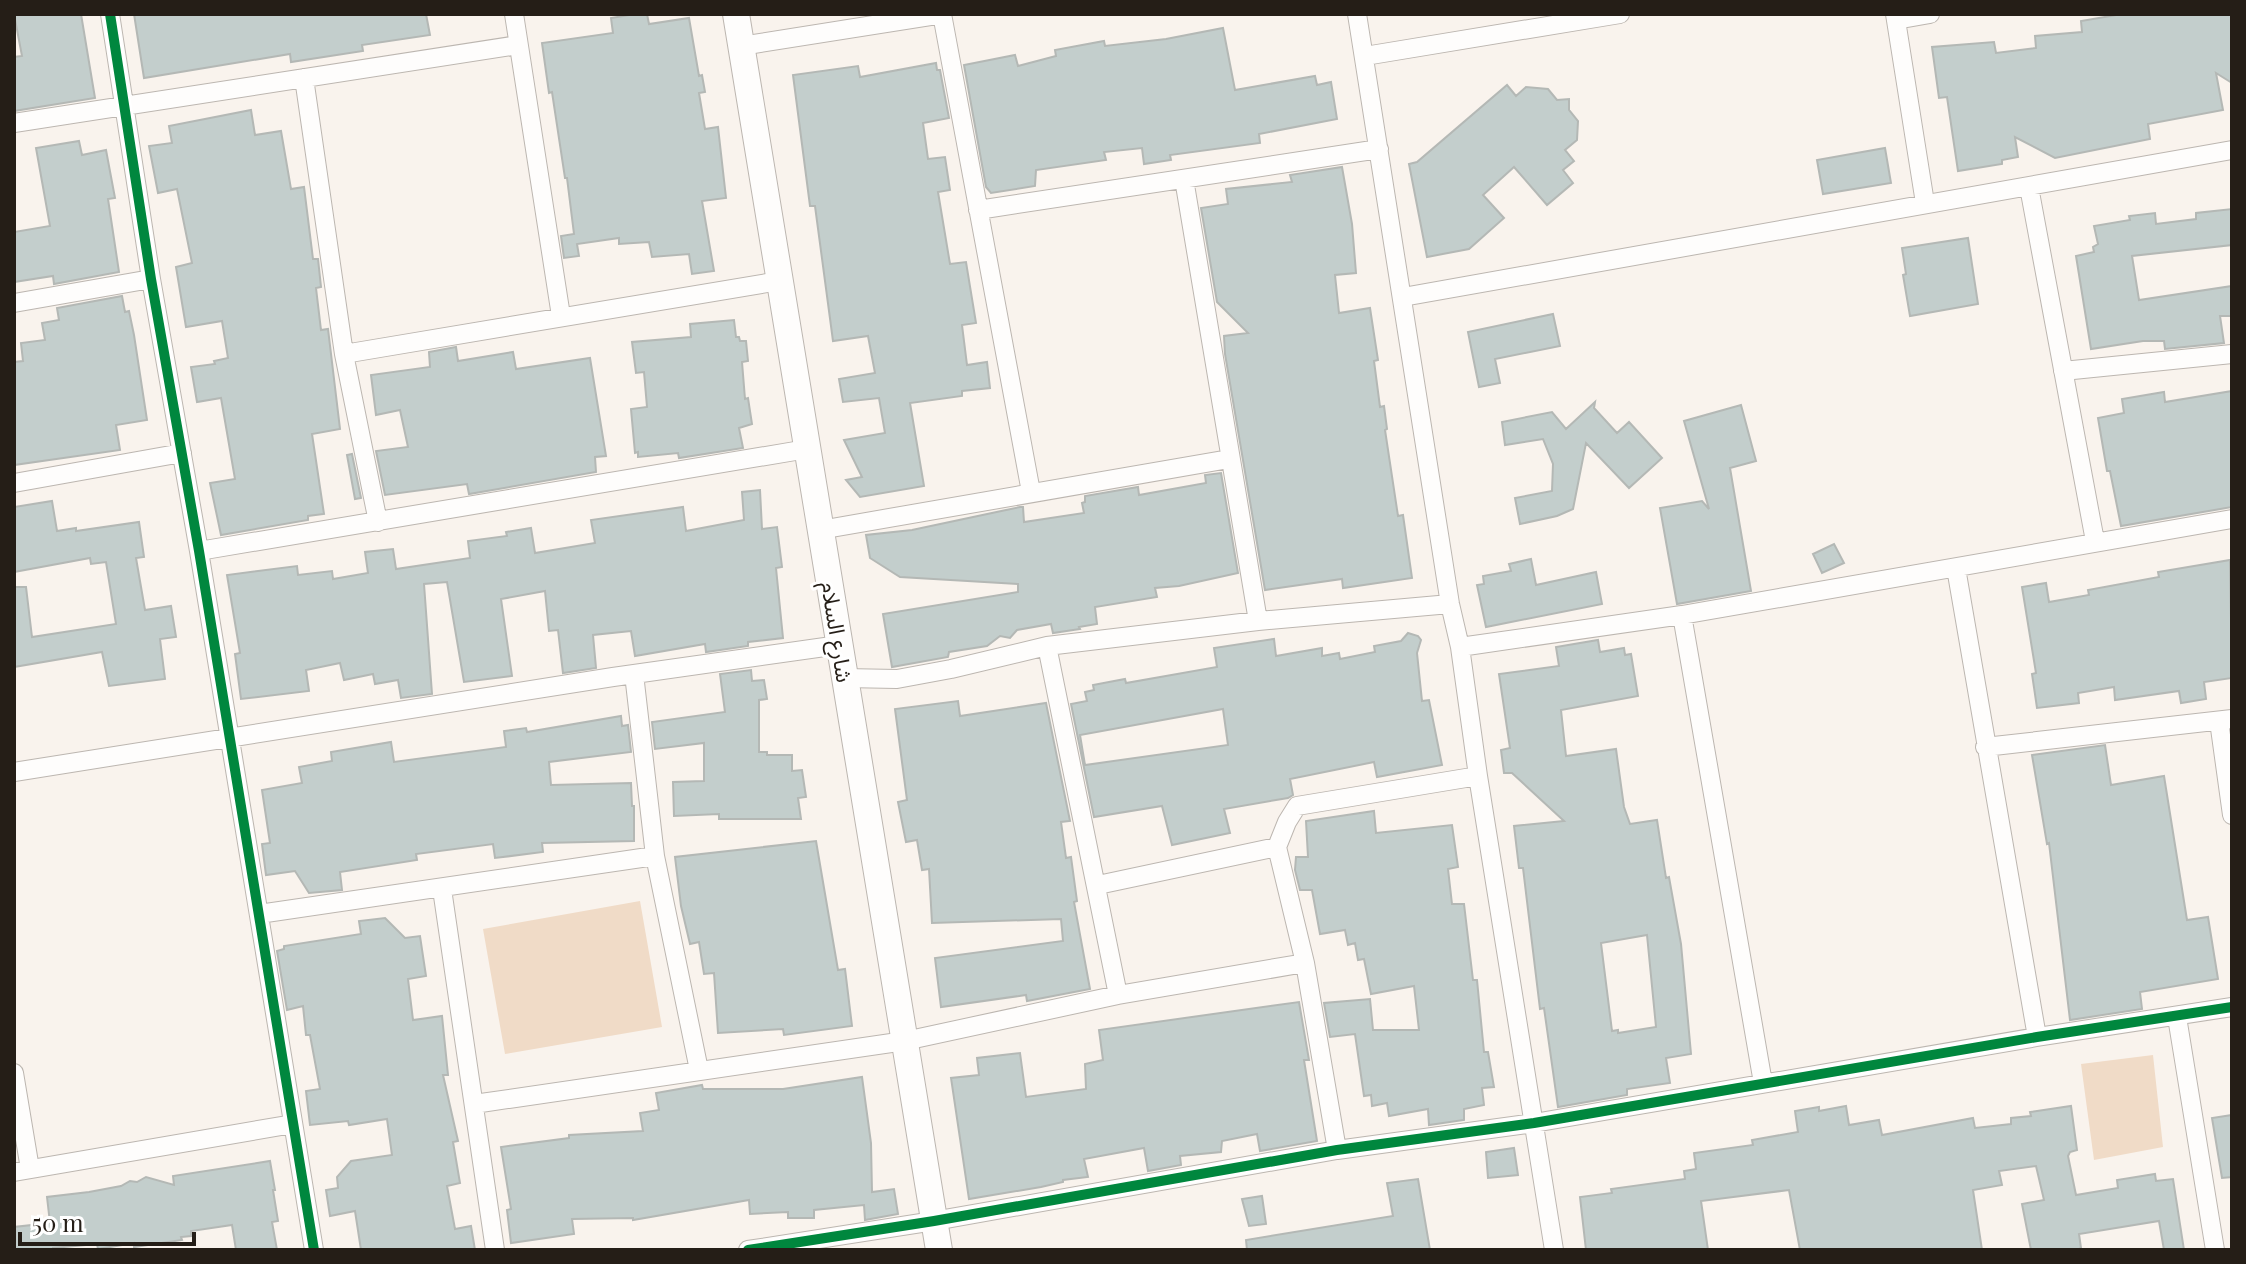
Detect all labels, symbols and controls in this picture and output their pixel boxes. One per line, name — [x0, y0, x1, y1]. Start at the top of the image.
street label: شارع السلام — [812, 579, 861, 685]
scale bar — [20, 1196, 194, 1246]
text: 50 m — [32, 1206, 84, 1238]

